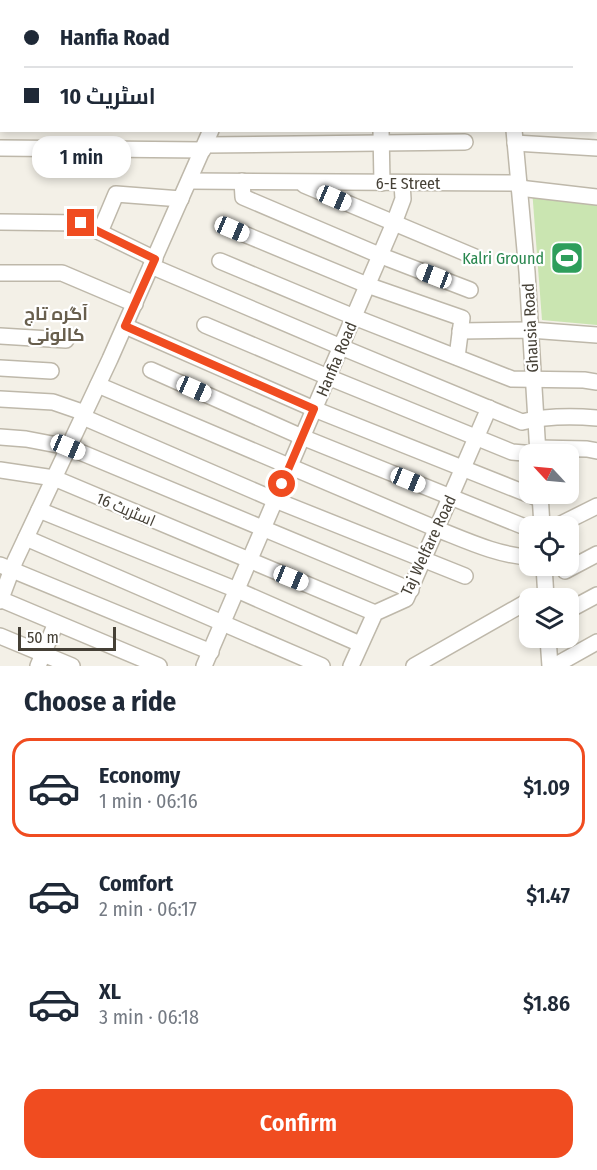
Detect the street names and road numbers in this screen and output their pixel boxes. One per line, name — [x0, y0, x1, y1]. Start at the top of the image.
street label: 6-E Street — [376, 174, 441, 193]
street label: Ghausia Road — [519, 283, 542, 373]
street label: Hanfia Road — [312, 319, 361, 399]
street label: اسٹریٹ 16 — [93, 489, 158, 530]
street label: Taj Welfare Road — [397, 492, 460, 598]

